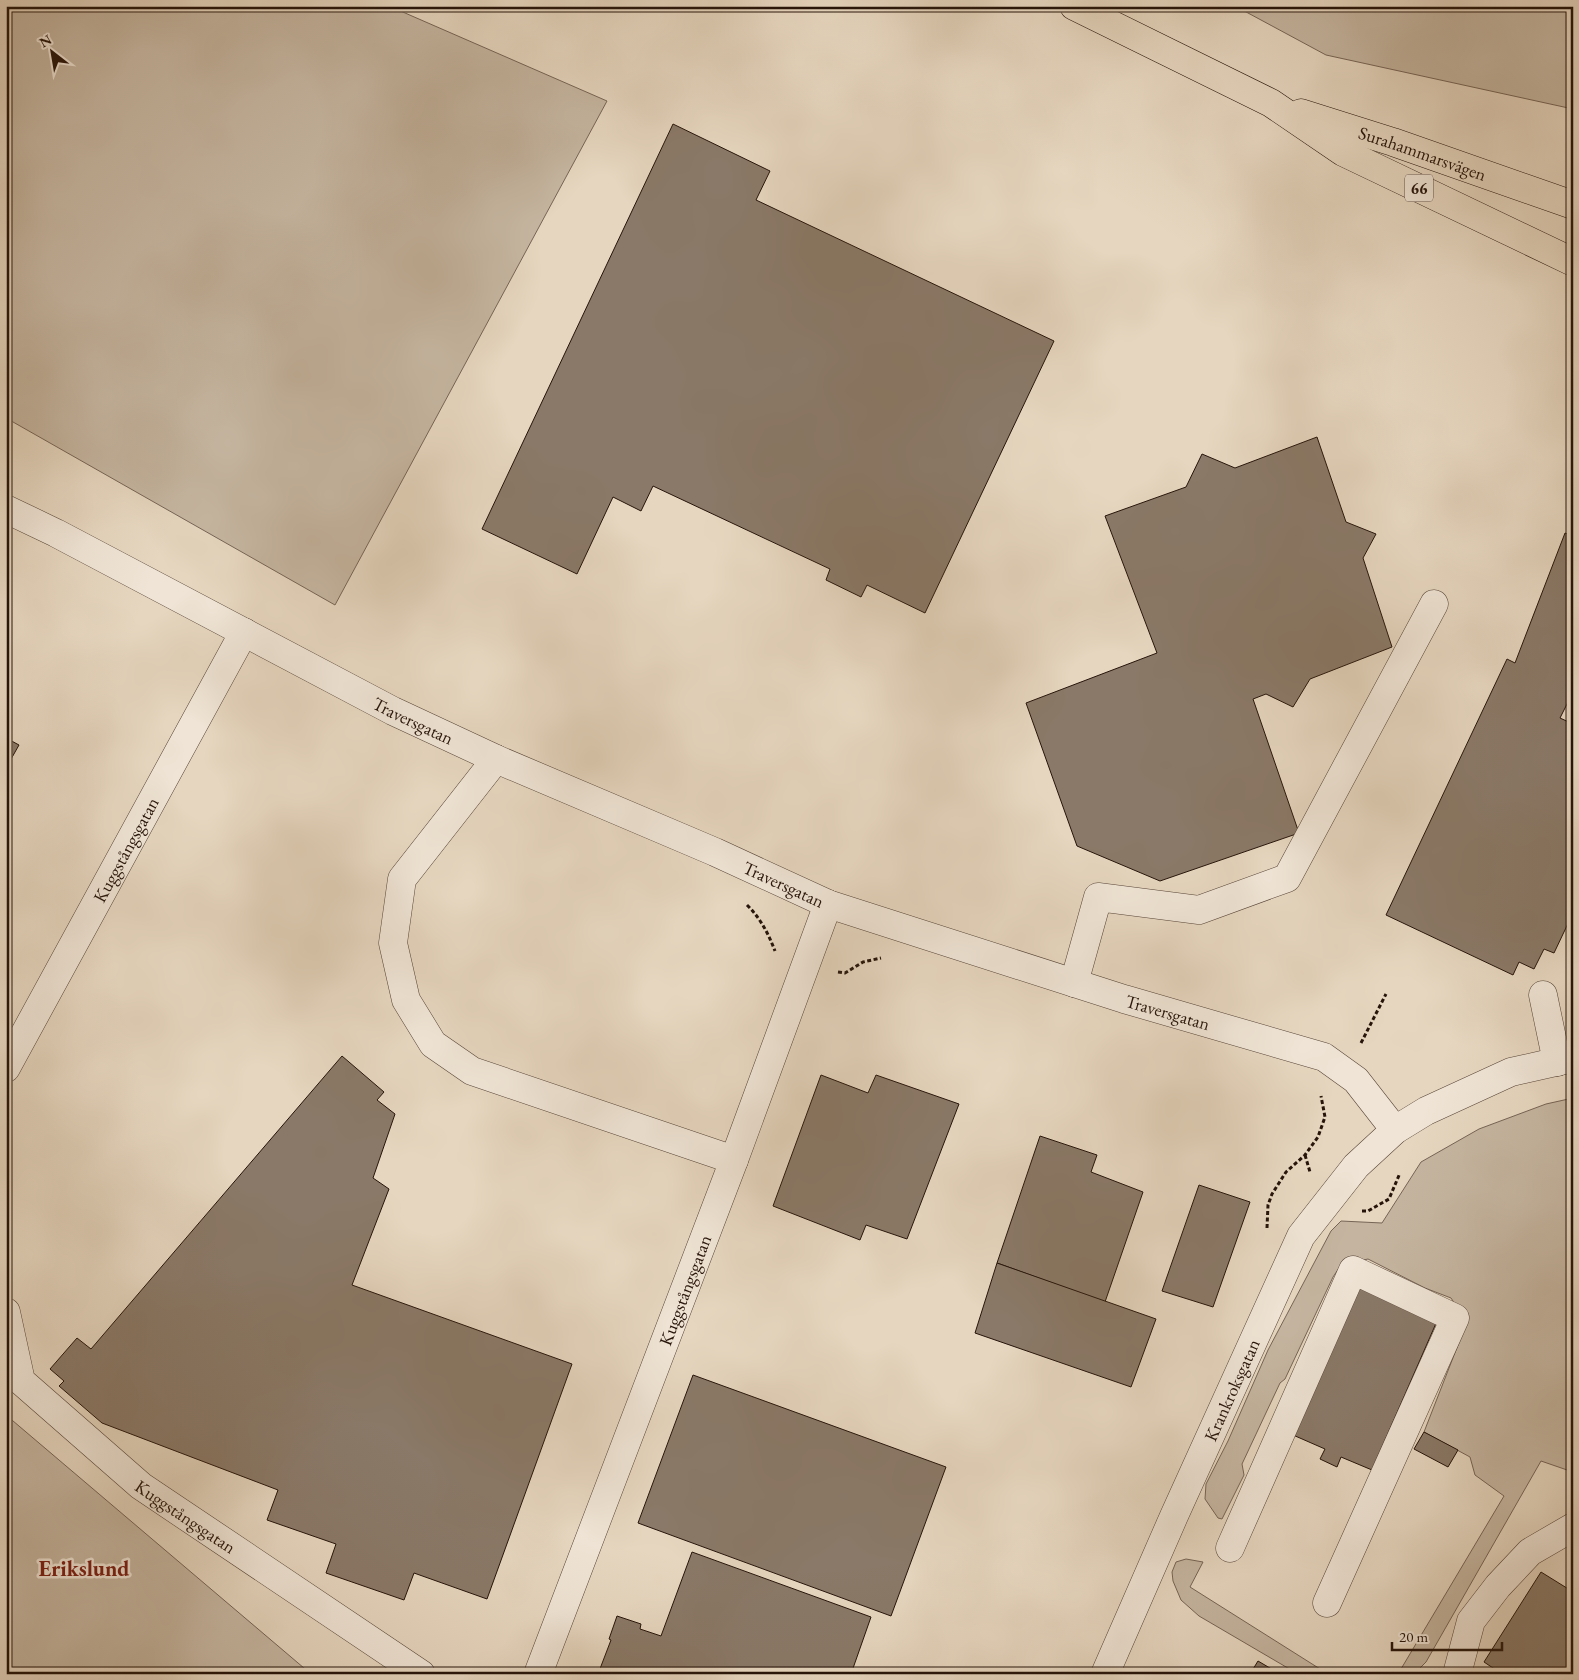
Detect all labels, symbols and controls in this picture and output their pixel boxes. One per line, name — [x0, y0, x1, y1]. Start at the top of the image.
north arrow — [28, 28, 78, 78]
text: N — [36, 30, 55, 51]
street label: Surahammarsvägen — [1356, 120, 1490, 186]
road number: 66 — [1405, 174, 1433, 202]
street label: Traversgatan — [369, 691, 458, 749]
street label: Kuggstångsgatan — [87, 792, 164, 906]
street label: Traversgatan — [740, 855, 829, 913]
street label: Traversgatan — [1123, 989, 1213, 1035]
street label: Kuggstångsgatan — [653, 1231, 716, 1349]
street label: Krankroksgatan — [1198, 1335, 1265, 1445]
street label: Kuggstångsgatan — [131, 1474, 241, 1558]
district label: Erikslund — [38, 1554, 130, 1583]
scale bar — [1392, 1620, 1502, 1652]
text: 20 m — [1399, 1627, 1428, 1646]

